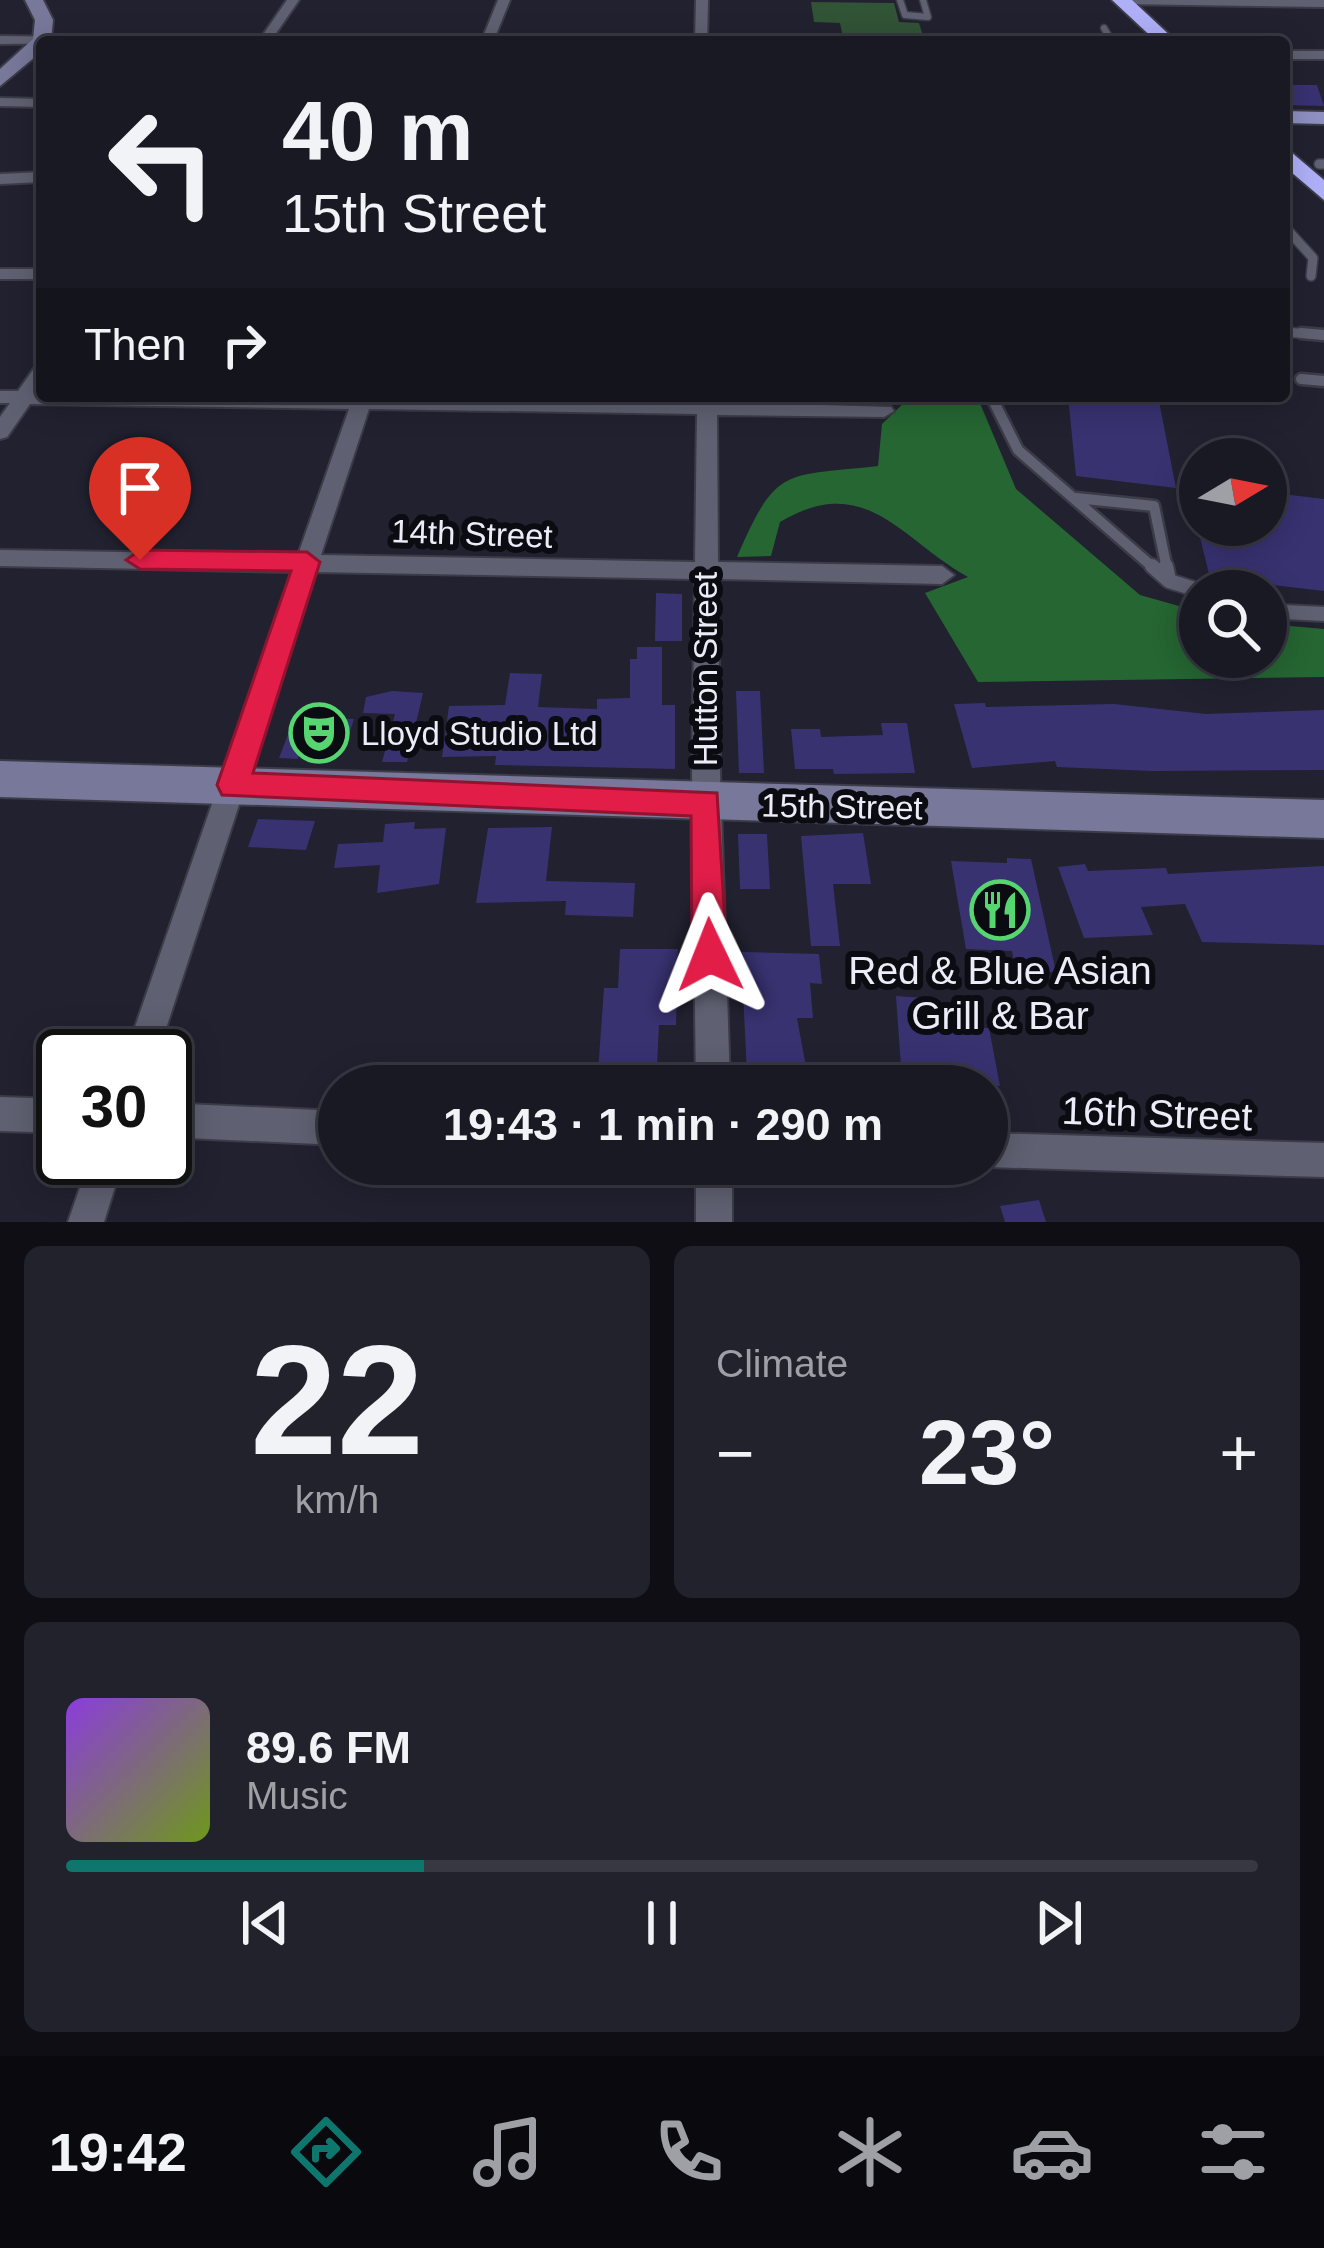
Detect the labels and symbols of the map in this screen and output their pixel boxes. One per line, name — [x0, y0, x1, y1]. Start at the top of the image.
pin — [89, 437, 191, 560]
north arrow — [1179, 438, 1287, 546]
street label: 14th Street — [391, 512, 553, 555]
street label: Hutton Street — [687, 572, 724, 766]
theatre icon: Lloyd Studio Ltd — [288, 702, 350, 764]
place label: Lloyd Studio Ltd — [361, 715, 598, 752]
street label: 15th Street — [761, 787, 923, 826]
restaurant icon: Red & Blue Asian Grill & Bar — [969, 879, 1031, 941]
position arrow — [647, 892, 773, 1018]
place label: Red & Blue Asian Grill & Bar — [848, 949, 1152, 1037]
speed limit sign: 30 — [36, 1029, 192, 1185]
street label: 16th Street — [1061, 1089, 1253, 1138]

